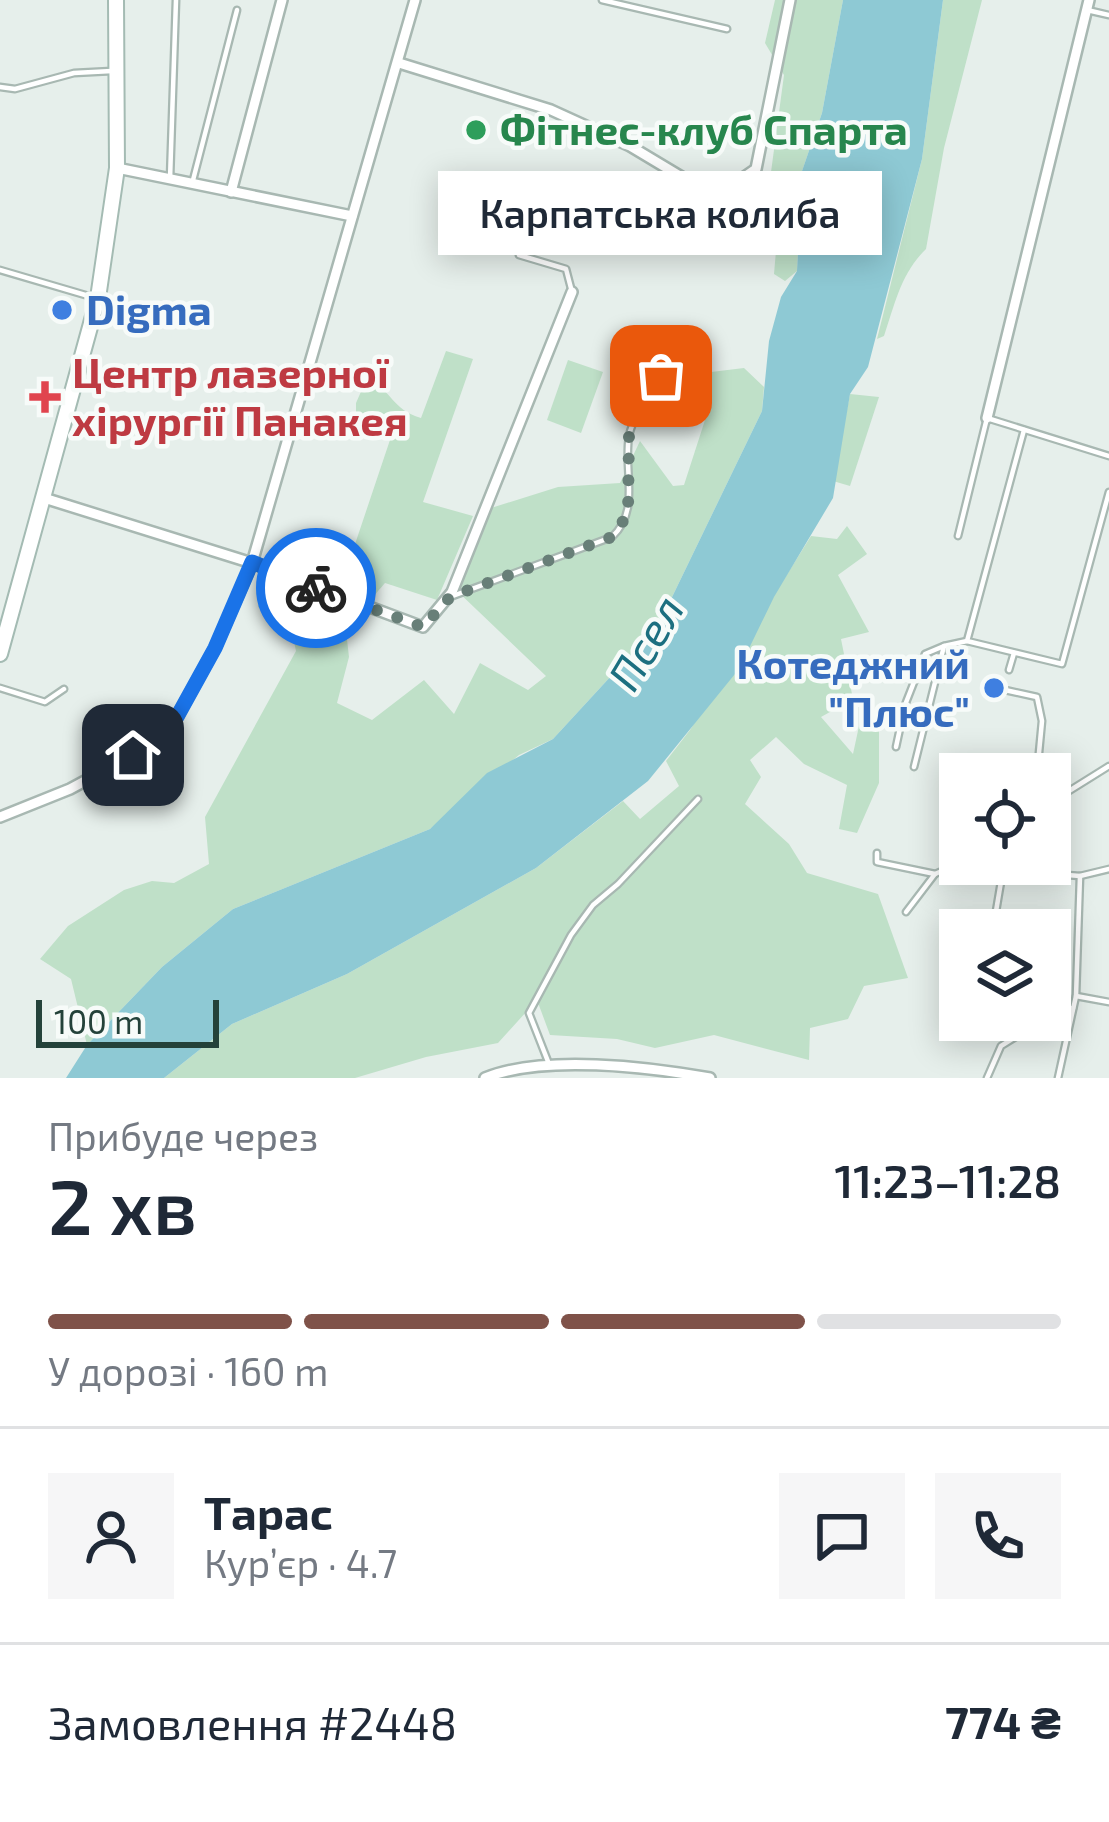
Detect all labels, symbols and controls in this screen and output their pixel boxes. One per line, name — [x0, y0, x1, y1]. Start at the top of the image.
place label: Фітнес-клуб Спарта — [500, 103, 908, 154]
marker: Фітнес-клуб Спарта — [463, 117, 489, 143]
callout: Карпатська колиба — [439, 172, 883, 256]
text: Карпатська колиба — [480, 189, 840, 236]
place label: Digma — [86, 283, 212, 333]
marker: Digma — [49, 297, 75, 323]
pin — [610, 325, 712, 427]
icon: bag — [628, 343, 694, 409]
place label: Центр лазерної хірургії Панакея — [72, 346, 408, 445]
marker: Центр лазерної хірургії Панакея — [29, 381, 61, 413]
courier — [256, 528, 376, 648]
icon: bike — [283, 555, 349, 621]
water label: Псел — [595, 585, 693, 699]
place label: Котеджний "Плюс" — [736, 637, 970, 735]
marker: Котеджний "Плюс" — [981, 675, 1007, 701]
pin — [82, 704, 184, 806]
icon: home — [100, 722, 166, 788]
map controls — [939, 753, 1071, 1041]
button: locate — [939, 753, 1071, 885]
button: layers — [939, 909, 1071, 1041]
scale bar — [36, 994, 219, 1047]
text: 100 m — [54, 1001, 143, 1041]
text: Прибуде через — [48, 1112, 318, 1159]
text: 11:23–11:28 — [834, 1153, 1061, 1207]
text: 2 хв — [48, 1157, 197, 1251]
text: У дорозі · 160 m — [48, 1347, 328, 1394]
button: person — [48, 1473, 174, 1599]
button: chat — [779, 1473, 905, 1599]
button: phone — [935, 1473, 1061, 1599]
text: Тарас — [204, 1485, 333, 1539]
text: Кур’єр · 4.7 — [204, 1539, 397, 1586]
text: 774 ₴ — [945, 1694, 1061, 1748]
text: Замовлення #2448 — [48, 1695, 457, 1749]

